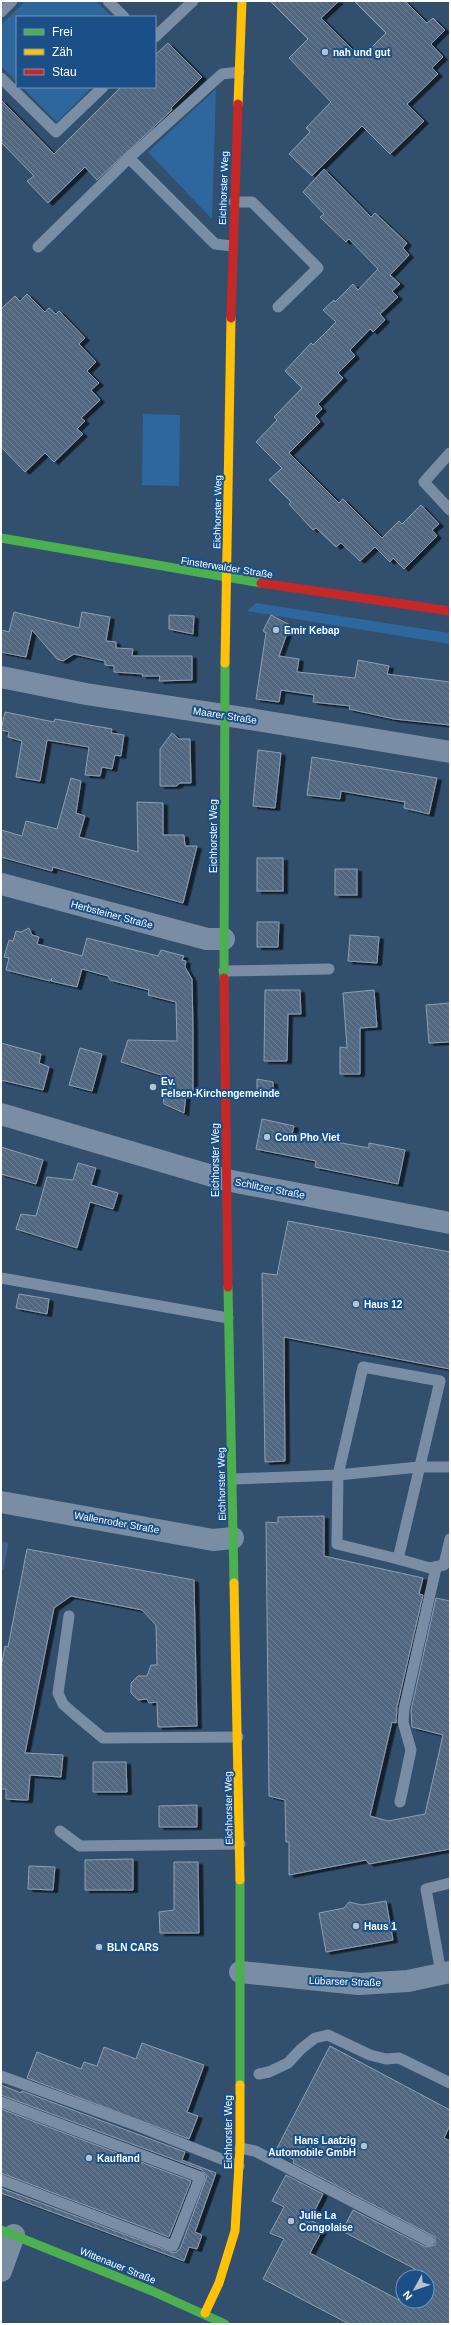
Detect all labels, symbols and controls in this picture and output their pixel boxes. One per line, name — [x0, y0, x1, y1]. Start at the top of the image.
legend — [16, 16, 156, 88]
text: Frei — [52, 25, 73, 39]
text: Zäh — [52, 45, 73, 59]
marker: nah und gut — [320, 47, 330, 57]
place label: nah und gut — [333, 47, 391, 58]
text: Stau — [52, 65, 77, 79]
street label: Eichhorster Weg — [217, 151, 230, 225]
street label: Eichhorster Weg — [211, 475, 224, 549]
street label: Finsterwalder Straße — [180, 555, 274, 580]
marker: Emir Kebap — [271, 625, 281, 635]
place label: Emir Kebap — [284, 625, 340, 636]
street label: Maarer Straße — [192, 705, 258, 726]
street label: Eichhorster Weg — [208, 799, 219, 873]
street label: Herbsteiner Straße — [70, 898, 155, 931]
place label: Ev. Felsen-Kirchengemeinde — [161, 1076, 280, 1099]
marker: Ev. Felsen-Kirchengemeinde — [148, 1082, 158, 1092]
street label: Eichhorster Weg — [210, 1123, 221, 1197]
marker: Com Pho Viet — [262, 1132, 272, 1142]
place label: Com Pho Viet — [275, 1132, 340, 1143]
street label: Schlitzer Straße — [234, 1176, 306, 1201]
marker: Haus 12 — [351, 1299, 361, 1309]
place label: Haus 12 — [364, 1299, 403, 1310]
street label: Eichhorster Weg — [215, 1447, 228, 1521]
street label: Wallenroder Straße — [73, 1510, 161, 1535]
street label: Eichhorster Weg — [222, 1771, 235, 1845]
marker: Haus 1 — [351, 1921, 361, 1931]
place label: Haus 1 — [364, 1921, 397, 1932]
marker: BLN CARS — [94, 1942, 104, 1952]
place label: BLN CARS — [107, 1942, 159, 1953]
street label: Lübarser Straße — [309, 1975, 382, 1988]
street label: Eichhorster Weg — [223, 2095, 234, 2169]
place label: Hans Laatzig Automobile GmbH — [268, 2135, 356, 2158]
marker: Hans Laatzig Automobile GmbH — [359, 2141, 369, 2151]
marker: Kaufland — [84, 2153, 94, 2163]
place label: Kaufland — [97, 2153, 140, 2164]
place label: Julie La Congolaise — [299, 2210, 353, 2233]
marker: Julie La Congolaise — [286, 2216, 296, 2226]
street label: Wittenauer Straße — [78, 2245, 158, 2286]
north arrow — [395, 2269, 435, 2309]
text: N — [400, 2288, 414, 2302]

